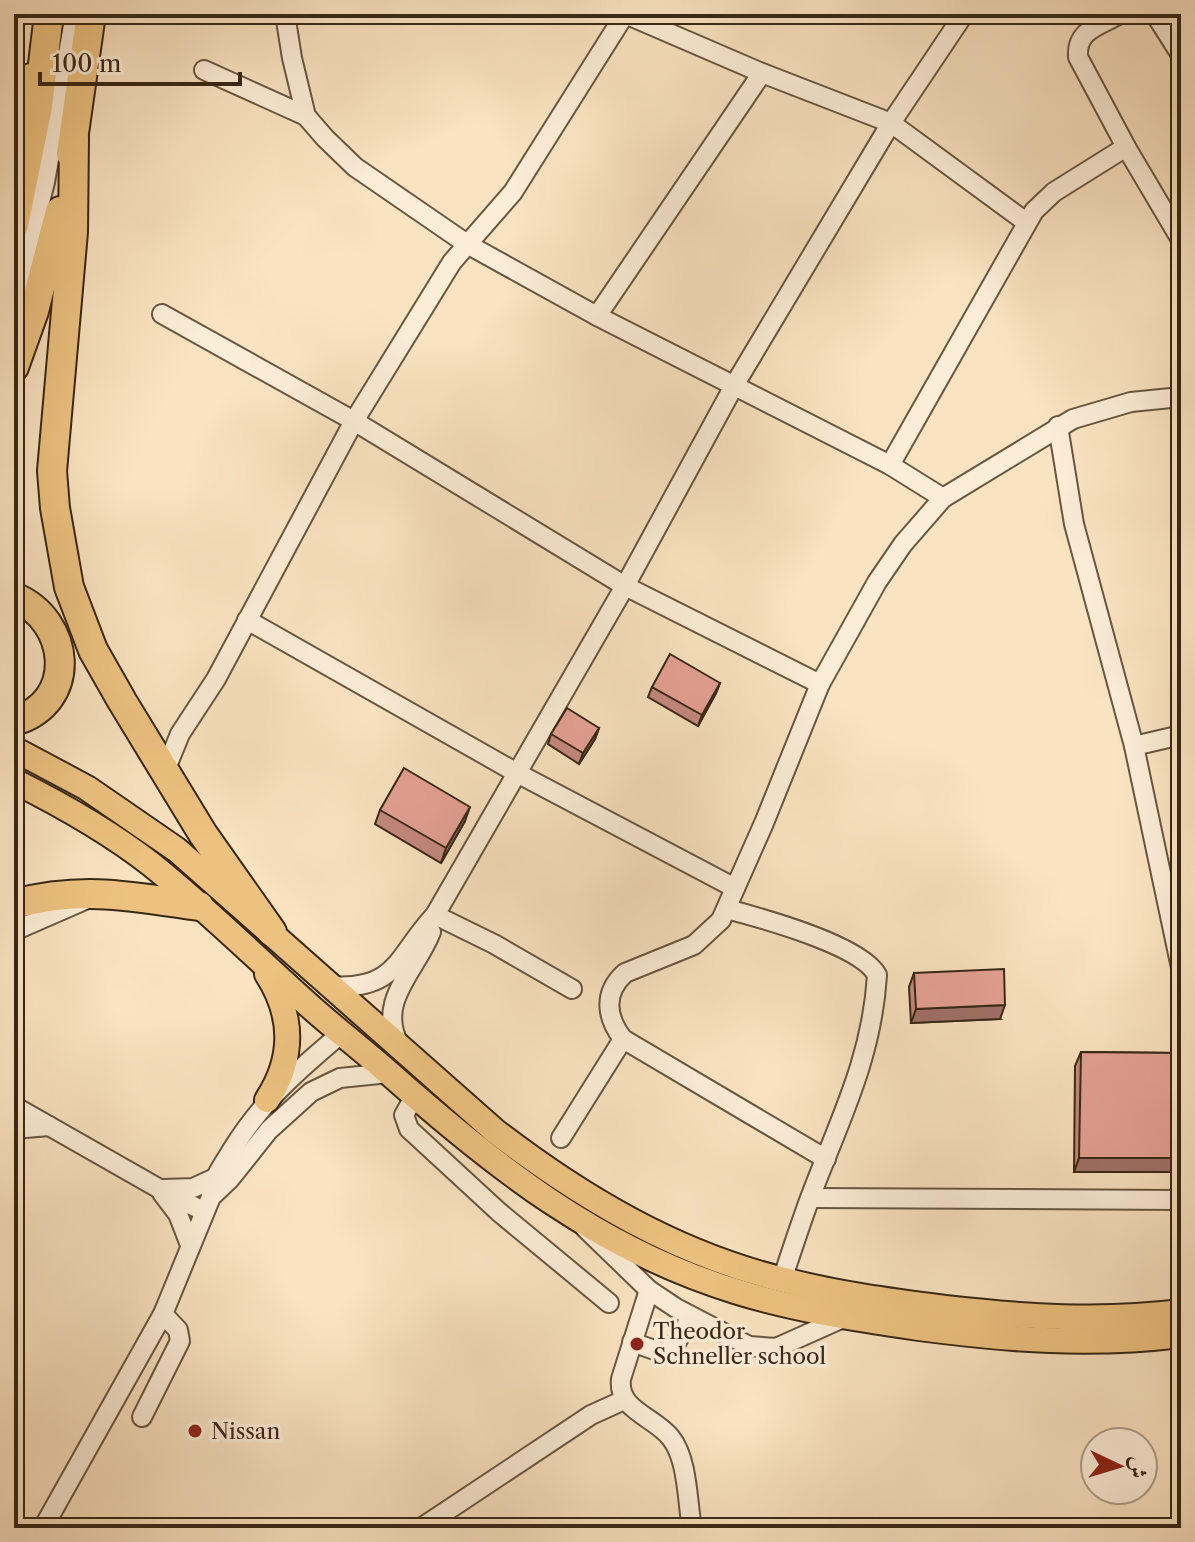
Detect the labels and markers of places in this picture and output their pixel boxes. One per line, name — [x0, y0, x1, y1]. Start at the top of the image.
place label: Theodor Schneller school — [653, 1318, 827, 1370]
marker: Theodor Schneller school — [628, 1335, 646, 1353]
place label: Nissan — [211, 1418, 280, 1445]
marker: Nissan — [186, 1422, 204, 1440]

